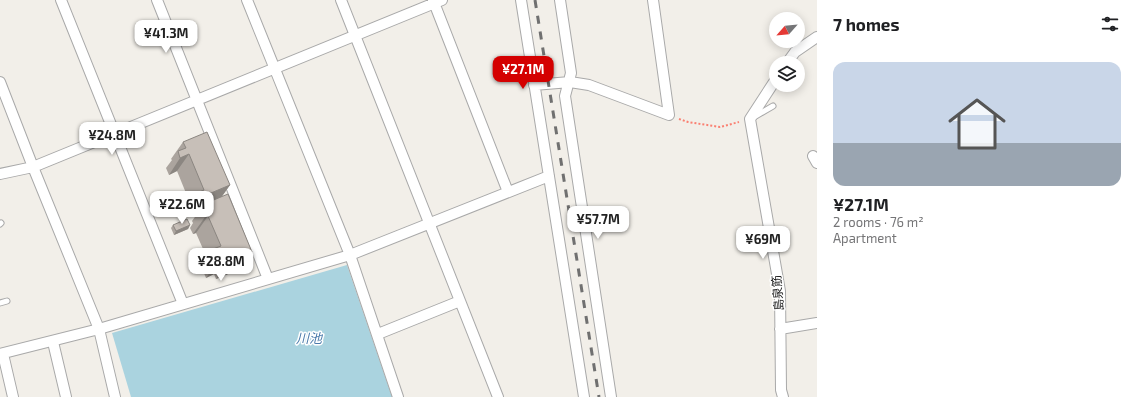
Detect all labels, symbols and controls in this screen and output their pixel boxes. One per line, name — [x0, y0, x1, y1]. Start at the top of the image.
north arrow — [769, 12, 805, 48]
map controls — [769, 12, 805, 92]
icon: filters — [1099, 13, 1121, 35]
text: 7 homes — [833, 14, 900, 34]
pin: ¥41.3M — [133, 20, 199, 54]
text: ¥41.3M — [144, 25, 188, 41]
pin: ¥27.1M — [490, 56, 556, 90]
button: layers — [769, 56, 805, 92]
text: ¥27.1M — [502, 61, 544, 77]
icon: home — [941, 88, 1013, 160]
pin: ¥24.8M — [79, 122, 145, 156]
text: ¥24.8M — [88, 127, 136, 143]
pin: ¥22.6M — [149, 191, 215, 225]
text: ¥27.1M — [833, 194, 889, 214]
text: ¥22.6M — [159, 196, 205, 212]
pin: ¥57.7M — [565, 206, 631, 240]
text: ¥57.7M — [576, 211, 620, 227]
text: 2 rooms · 76 m² — [833, 214, 924, 230]
pin: ¥69M — [739, 226, 787, 260]
text: Apartment — [833, 230, 897, 246]
text: ¥69M — [745, 231, 781, 247]
pin: ¥28.8M — [188, 248, 254, 282]
text: ¥28.8M — [197, 253, 245, 269]
street label: 島泉筋 — [768, 275, 786, 312]
water label: 川池 — [296, 330, 324, 346]

